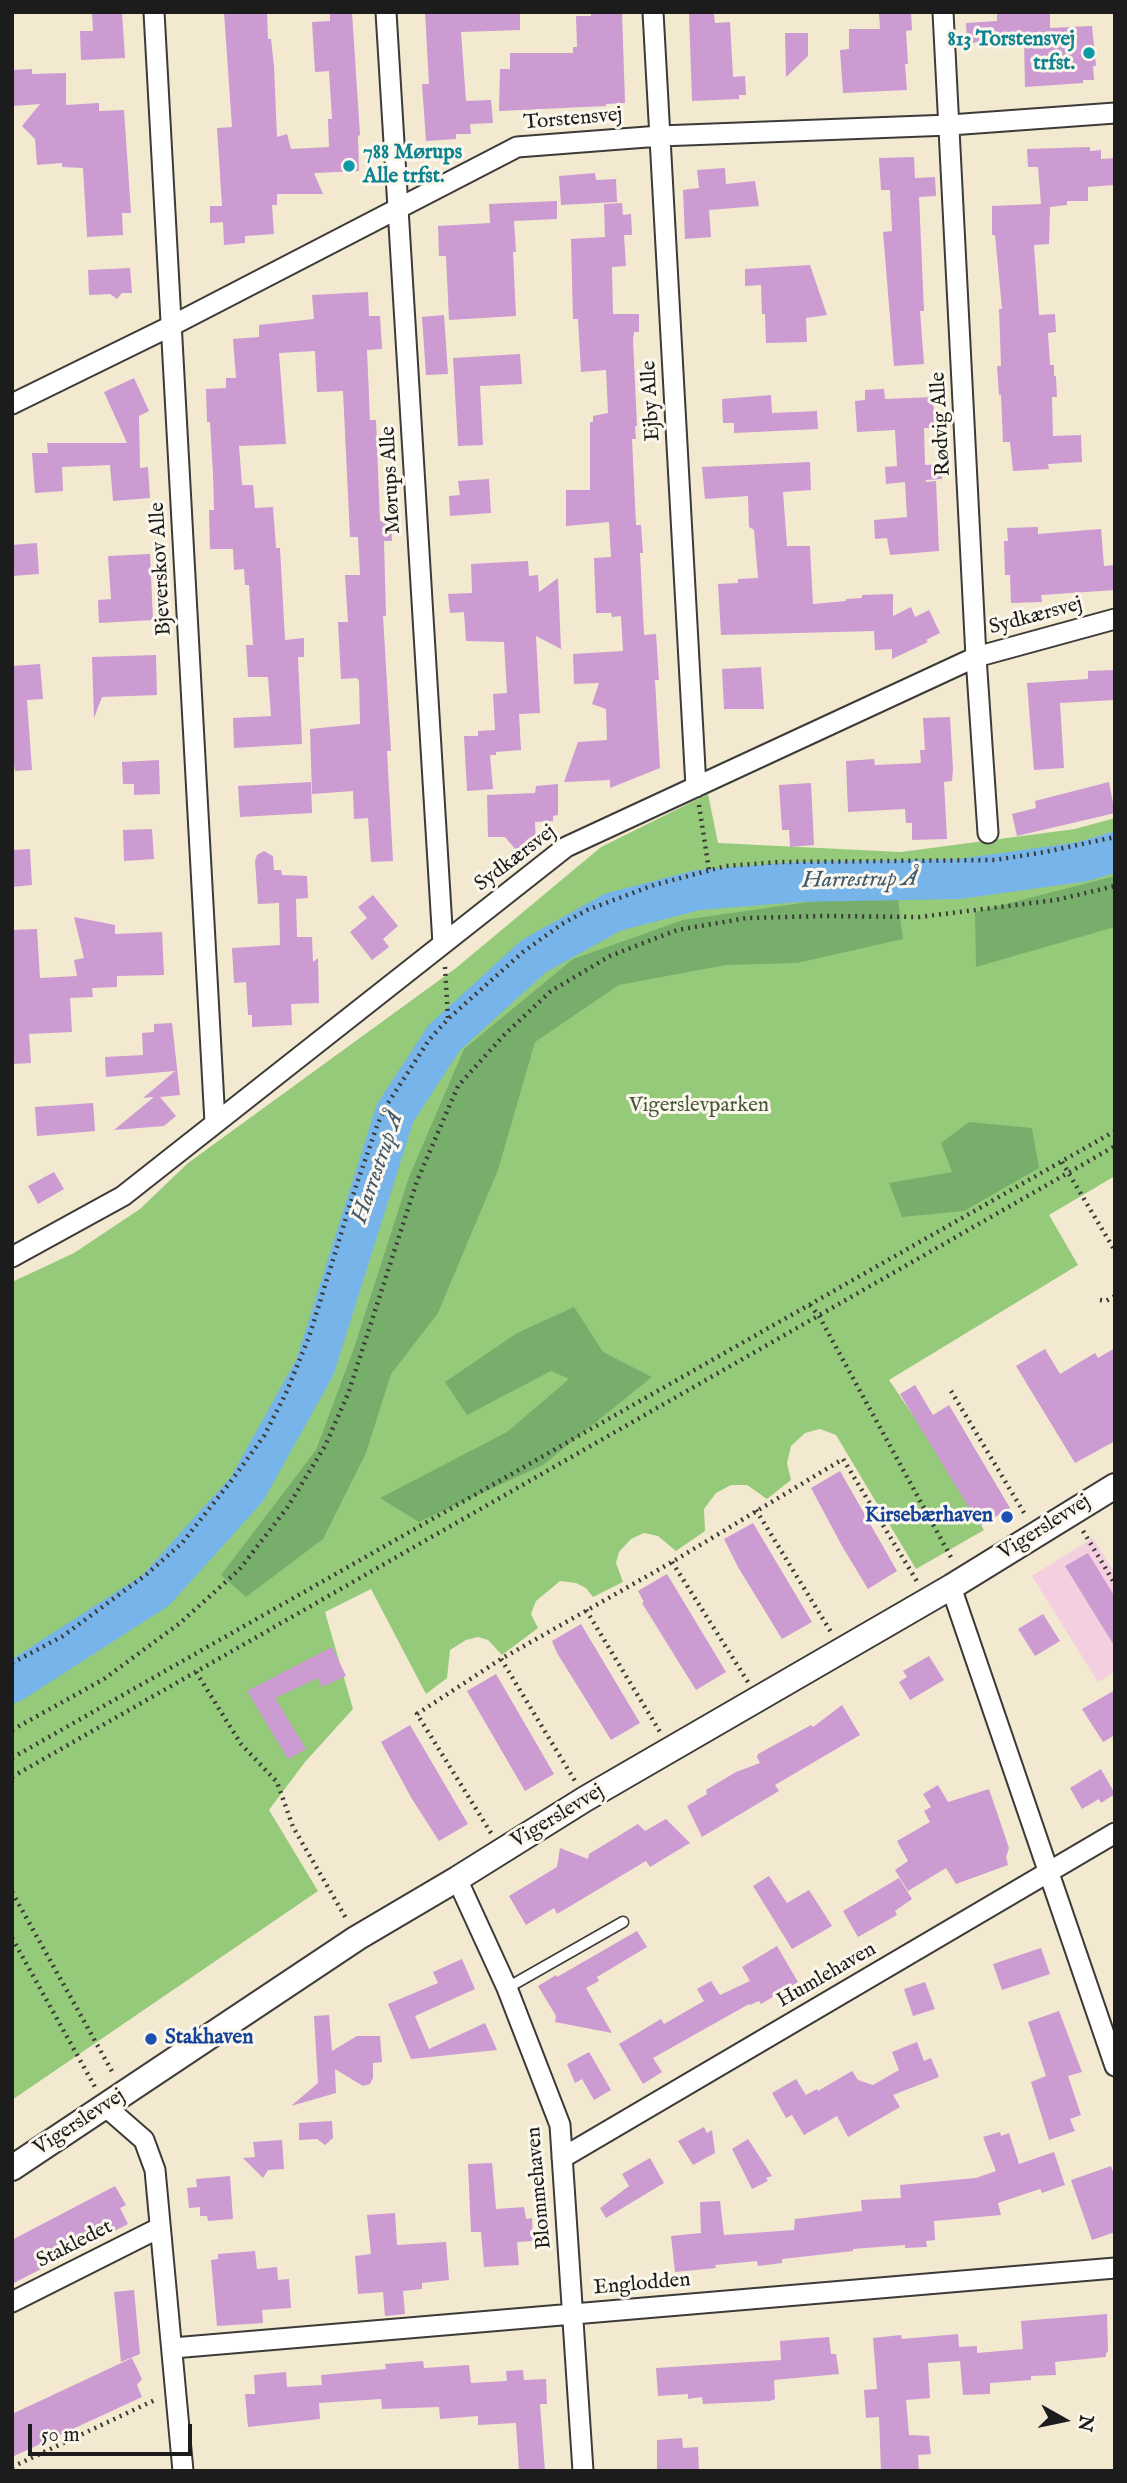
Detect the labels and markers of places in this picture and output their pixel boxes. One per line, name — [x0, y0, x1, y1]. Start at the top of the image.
place label: 813 Torstensvej trfst. — [947, 28, 1075, 78]
marker: 813 Torstensvej trfst. — [1081, 45, 1097, 61]
place label: 788 Mørups Alle trfst. — [363, 141, 462, 191]
marker: 788 Mørups Alle trfst. — [341, 158, 357, 174]
place label: Kirsebærhaven — [865, 1504, 993, 1530]
marker: Kirsebærhaven — [999, 1509, 1015, 1525]
place label: Stakhaven — [165, 2026, 253, 2052]
marker: Stakhaven — [143, 2031, 159, 2047]

